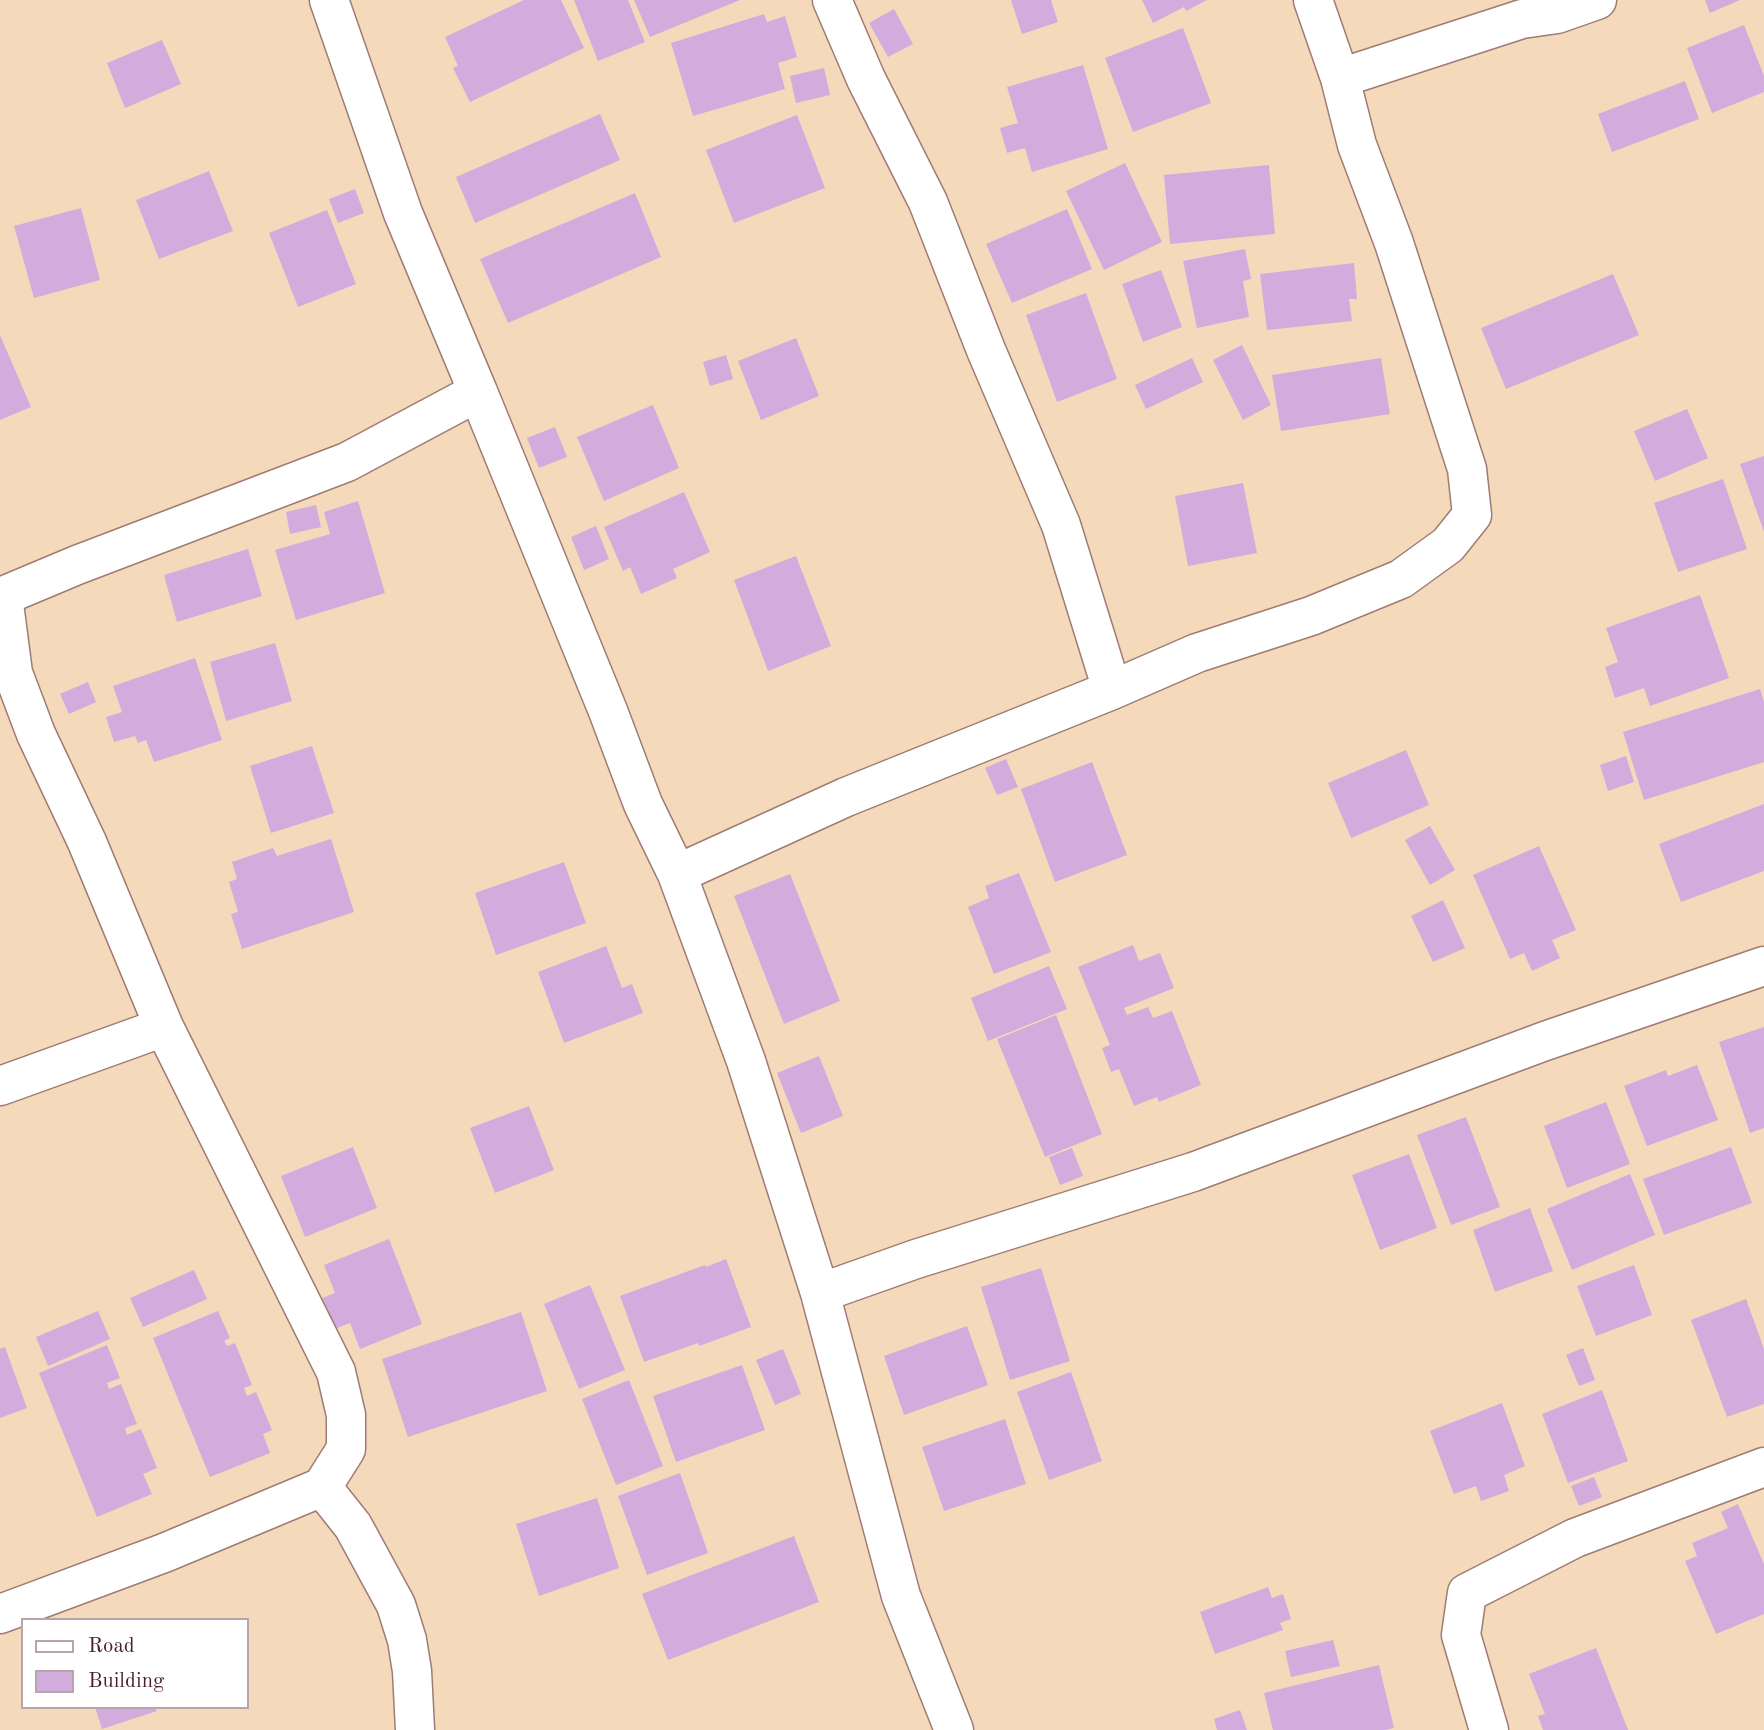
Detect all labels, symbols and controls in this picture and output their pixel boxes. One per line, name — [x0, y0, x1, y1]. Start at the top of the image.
legend — [21, 1618, 248, 1709]
text: Road — [88, 1636, 135, 1657]
text: Building — [88, 1671, 164, 1692]

